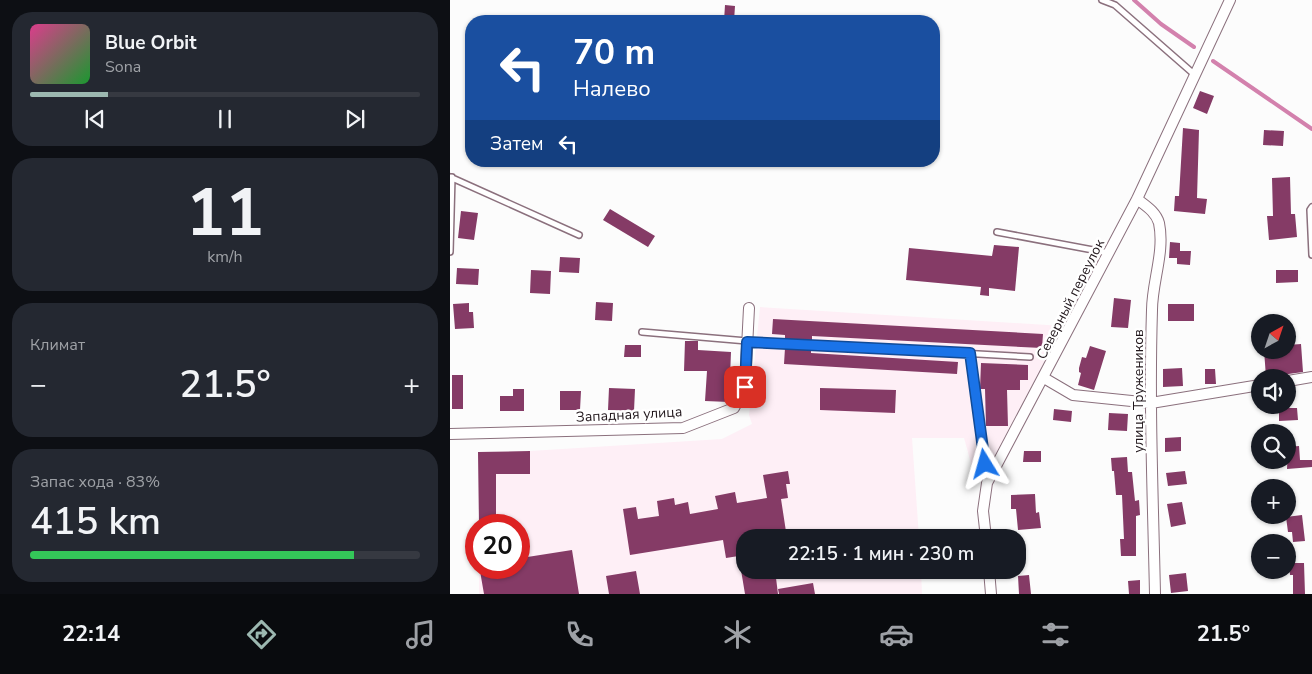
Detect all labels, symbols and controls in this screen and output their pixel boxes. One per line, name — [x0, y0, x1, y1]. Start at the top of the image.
text: 70 m — [573, 29, 655, 76]
text: Blue Orbit — [105, 30, 196, 56]
icon: left — [490, 35, 555, 100]
text: Sona — [105, 56, 141, 78]
text: Налево — [573, 74, 651, 104]
icon: previous — [81, 105, 109, 133]
icon: pause — [211, 105, 239, 133]
icon: next — [341, 105, 369, 133]
icon: left — [554, 130, 582, 158]
text: Затем — [490, 131, 544, 157]
text: 11 — [186, 169, 264, 258]
street label: Северный переулок — [1032, 235, 1109, 363]
text: km/h — [207, 246, 243, 268]
north arrow — [1251, 314, 1296, 359]
map controls — [1251, 314, 1296, 579]
street label: улица Тружеников — [1129, 329, 1148, 453]
text: Климат — [30, 334, 85, 356]
text: 21.5° — [179, 359, 271, 410]
text: − — [30, 366, 47, 404]
text: + — [403, 366, 420, 404]
pin — [724, 366, 766, 408]
button: sound — [1251, 369, 1296, 414]
icon: arrive — [731, 373, 759, 401]
street label: Западная улица — [575, 402, 683, 427]
button: search — [1251, 424, 1296, 469]
position arrow — [958, 437, 1010, 489]
text: Запас хода · 83% — [30, 471, 160, 493]
button: + — [1251, 479, 1296, 524]
text: 415 km — [30, 496, 161, 547]
speed limit sign: 20 — [465, 514, 530, 579]
button: − — [1251, 534, 1296, 579]
text: 22:15 · 1 мин · 230 m — [788, 541, 974, 567]
icon: directions — [244, 617, 279, 652]
icon: music — [403, 617, 438, 652]
icon: phone — [562, 617, 597, 652]
icon: climate — [720, 617, 755, 652]
icon: car — [879, 617, 914, 652]
icon: filters — [1038, 617, 1073, 652]
text: 22:14 — [62, 619, 120, 649]
text: 21.5° — [1197, 619, 1250, 649]

